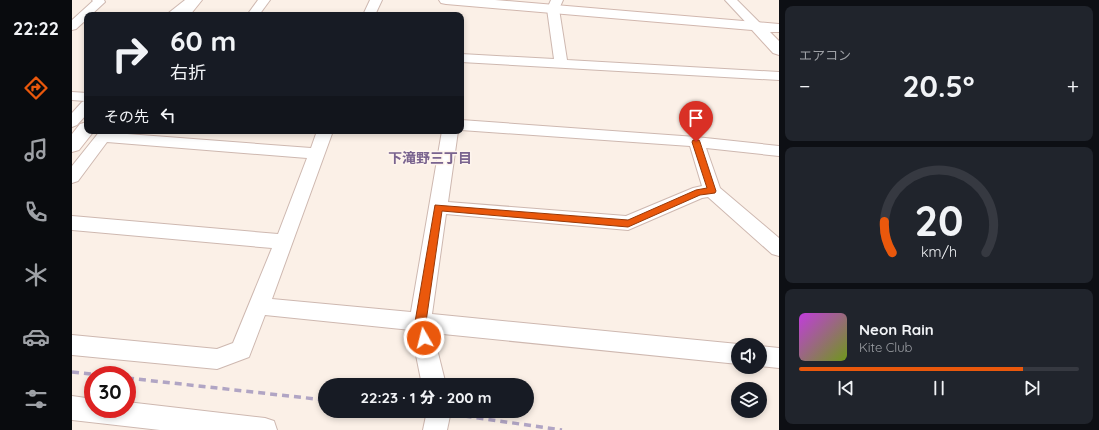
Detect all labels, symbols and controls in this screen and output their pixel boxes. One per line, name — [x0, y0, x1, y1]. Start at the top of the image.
text: 22:22 — [13, 17, 59, 40]
text: 60 m — [170, 23, 236, 58]
icon: right — [104, 28, 156, 80]
text: エアコン — [799, 47, 851, 63]
text: 右折 — [170, 61, 206, 84]
text: 20.5° — [903, 67, 975, 105]
text: − — [799, 72, 810, 100]
text: + — [1067, 72, 1079, 100]
icon: directions — [22, 74, 50, 102]
pin — [679, 101, 713, 142]
icon: left — [157, 104, 179, 126]
text: その先 — [104, 107, 149, 126]
icon: arrive — [685, 107, 707, 129]
icon: music — [22, 136, 50, 164]
district label: 下滝野三丁目 — [388, 149, 472, 167]
text: 20 — [914, 194, 964, 246]
icon: phone — [22, 198, 50, 226]
text: km/h — [921, 243, 957, 261]
icon: climate — [22, 261, 50, 289]
position arrow — [403, 317, 445, 359]
text: Neon Rain — [859, 320, 934, 339]
icon: car — [22, 323, 50, 351]
map controls — [731, 338, 767, 418]
button: sound — [731, 338, 767, 374]
text: Kite Club — [859, 339, 912, 355]
speed limit sign: 30 — [84, 366, 136, 418]
icon: previous — [835, 377, 857, 399]
icon: pause — [928, 377, 950, 399]
icon: next — [1021, 377, 1043, 399]
button: layers — [731, 382, 767, 418]
icon: filters — [22, 385, 50, 413]
text: 22:23 · 1 分 · 200 m — [360, 388, 492, 407]

